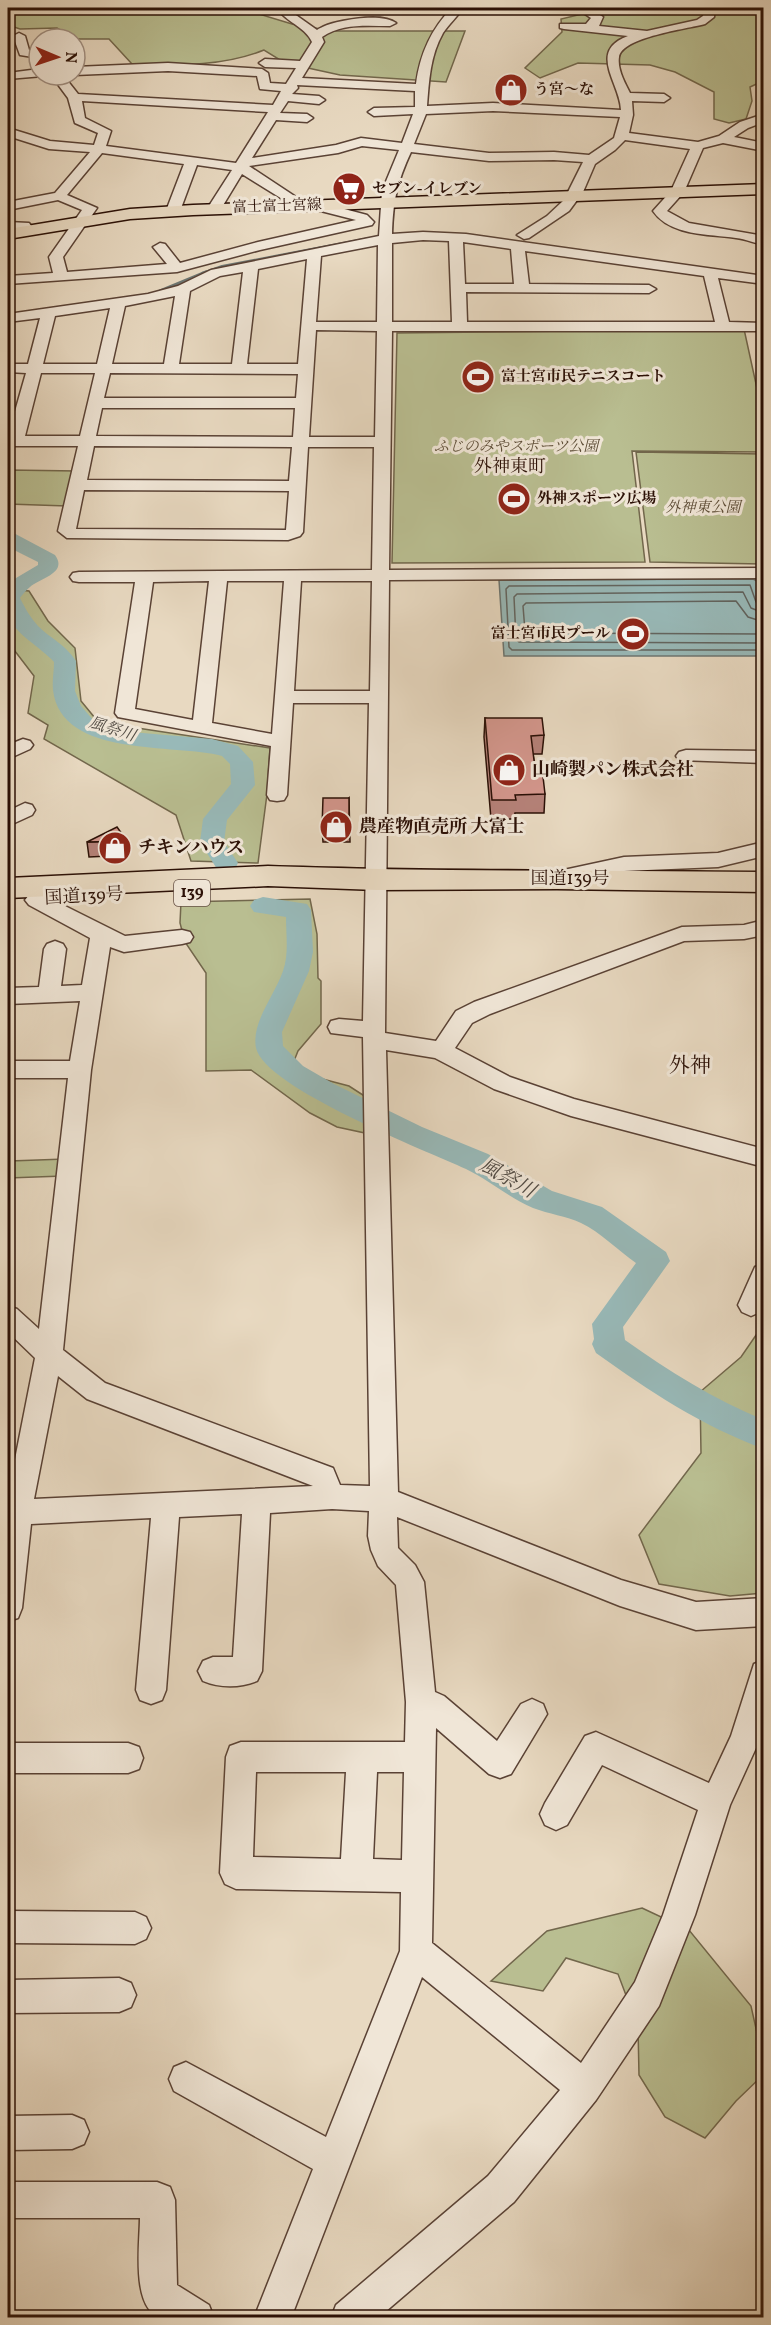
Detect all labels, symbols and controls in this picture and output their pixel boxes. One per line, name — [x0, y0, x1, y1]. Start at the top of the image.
north arrow — [27, 27, 87, 87]
text: N — [59, 51, 81, 64]
shop icon: う宮〜な — [493, 72, 529, 108]
place label: う宮〜な — [534, 80, 594, 101]
supermarket icon: セブン-イレブン — [331, 171, 367, 207]
place label: セブン-イレブン — [372, 179, 482, 200]
street label: 富士富士宮線 — [232, 195, 322, 219]
sports icon: 富士宮市民テニスコート — [460, 359, 496, 395]
place label: 富士宮市民テニスコート — [501, 367, 665, 388]
park label: ふじのみやスポーツ公園 — [434, 437, 601, 458]
district label: 外神東町 — [474, 455, 546, 480]
sports icon: 外神スポーツ広場 — [496, 481, 532, 517]
place label: 外神スポーツ広場 — [537, 489, 656, 510]
park label: 外神東公園 — [665, 498, 743, 519]
sports icon: 富士宮市民プール — [615, 616, 651, 652]
place label: 富士宮市民プール — [491, 624, 610, 645]
water label: 風祭川 — [86, 712, 140, 748]
shop icon: 山崎製パン株式会社 — [491, 752, 527, 788]
place label: 山崎製パン株式会社 — [532, 758, 694, 783]
shop icon: 農産物直売所 大富士 — [318, 809, 354, 845]
place label: 農産物直売所 大富士 — [359, 815, 525, 840]
shop icon: チキンハウス — [97, 830, 133, 866]
place label: チキンハウス — [138, 836, 244, 861]
street label: 国道139号 — [530, 867, 610, 892]
road number: 139 — [174, 880, 210, 906]
street label: 国道139号 — [44, 882, 124, 912]
district label: 外神 — [669, 1052, 711, 1081]
water label: 風祭川 — [474, 1152, 542, 1207]

